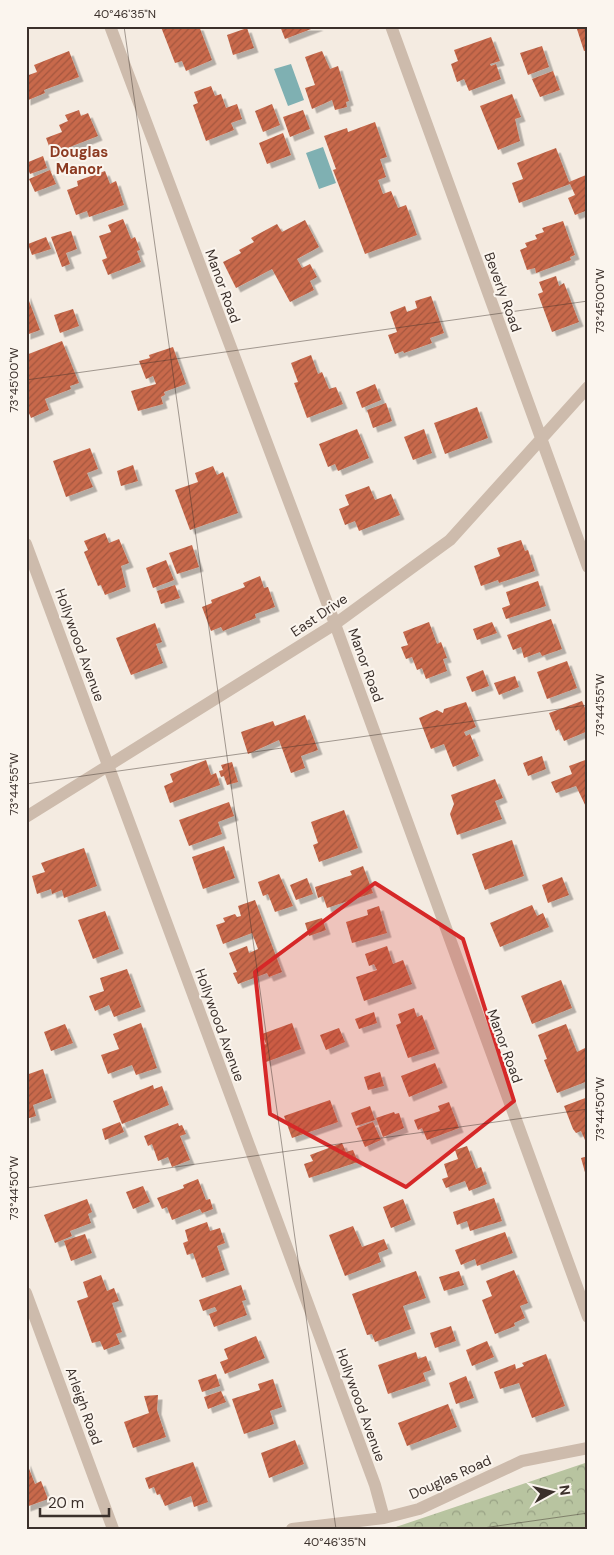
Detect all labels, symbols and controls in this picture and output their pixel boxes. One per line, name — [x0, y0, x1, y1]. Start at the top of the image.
text: 40°46'35"N — [94, 6, 156, 22]
district label: Douglas Manor — [50, 142, 108, 179]
street label: Manor Road — [201, 247, 245, 325]
street label: Beverly Road — [480, 250, 526, 334]
text: 73°45'00"W — [592, 268, 608, 334]
text: 73°45'00"W — [6, 347, 22, 413]
street label: Hollywood Avenue — [51, 586, 109, 704]
street label: East Drive — [287, 589, 351, 641]
street label: Manor Road — [344, 626, 388, 704]
text: 73°44'55"W — [592, 673, 608, 736]
text: 73°44'55"W — [6, 752, 22, 815]
street label: Hollywood Avenue — [191, 966, 249, 1084]
street label: Manor Road — [483, 1007, 527, 1085]
text: 73°44'50"W — [592, 1077, 608, 1141]
text: 73°44'50"W — [6, 1156, 22, 1220]
street label: Hollywood Avenue — [332, 1346, 390, 1464]
street label: Arleigh Road — [62, 1365, 106, 1447]
street label: Douglas Road — [406, 1451, 494, 1503]
north arrow — [526, 1468, 576, 1518]
text: N — [555, 1484, 574, 1497]
scale bar — [40, 1485, 109, 1517]
text: 20 m — [48, 1493, 84, 1513]
text: 40°46'35"N — [304, 1534, 366, 1550]

